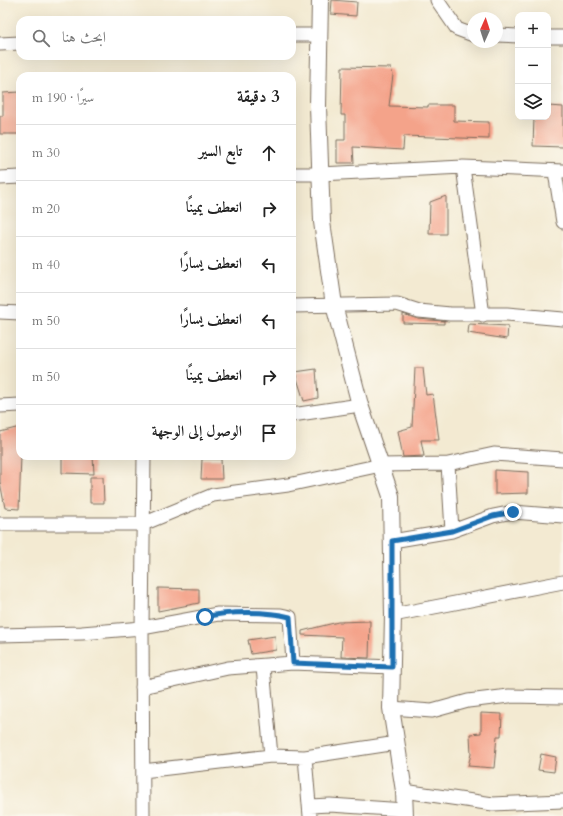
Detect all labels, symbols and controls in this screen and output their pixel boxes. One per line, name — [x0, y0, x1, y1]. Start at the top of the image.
north arrow — [467, 12, 503, 48]
map controls — [515, 12, 551, 120]
button: + — [515, 12, 551, 48]
search box — [16, 16, 296, 60]
icon: search — [30, 27, 52, 49]
text: ابحث هنا — [62, 27, 106, 47]
button: − — [515, 48, 551, 84]
button: layers — [515, 84, 551, 120]
text: 3 دقيقة — [237, 85, 280, 108]
text: سيرًا · 190 m — [32, 89, 94, 107]
text: تابع السير — [199, 141, 242, 161]
icon: ahead — [258, 142, 280, 164]
text: 30 m — [32, 144, 60, 162]
text: انعطف يمينًا — [186, 197, 242, 217]
icon: right — [258, 198, 280, 220]
text: 20 m — [32, 200, 60, 218]
text: انعطف يسارًا — [180, 253, 242, 273]
icon: left — [258, 254, 280, 276]
text: 40 m — [32, 256, 60, 274]
text: انعطف يسارًا — [180, 309, 242, 329]
icon: left — [258, 310, 280, 332]
text: 50 m — [32, 312, 60, 330]
text: انعطف يمينًا — [186, 365, 242, 385]
icon: right — [258, 366, 280, 388]
text: 50 m — [32, 368, 60, 386]
text: الوصول إلى الوجهة — [152, 421, 242, 441]
icon: arrive — [258, 422, 280, 444]
route end — [504, 503, 522, 521]
route start — [196, 608, 214, 626]

